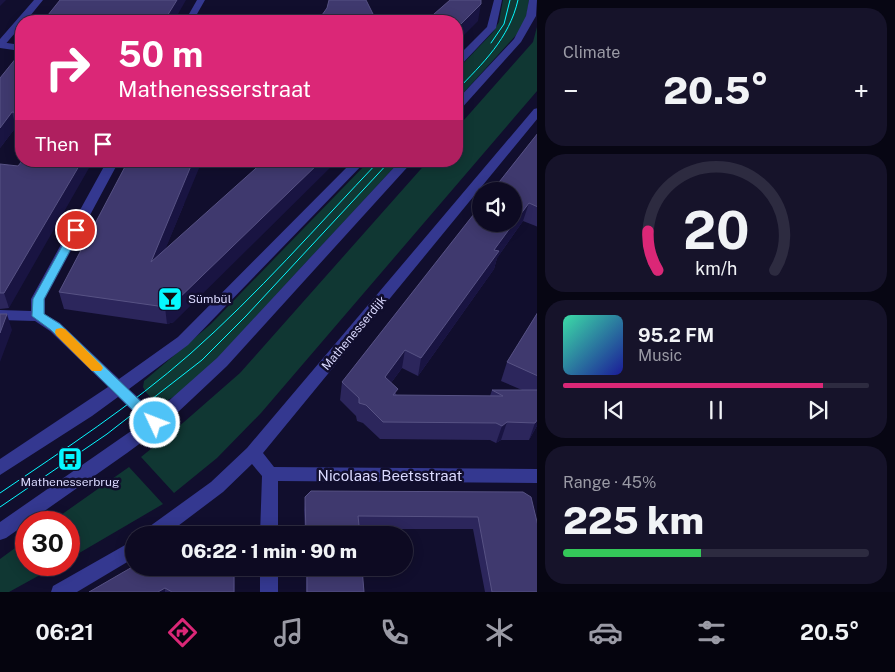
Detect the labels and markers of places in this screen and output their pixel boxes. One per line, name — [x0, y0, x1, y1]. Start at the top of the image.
pin — [55, 209, 97, 251]
bar icon: Sümbül — [157, 286, 183, 312]
place label: Sümbül — [188, 292, 232, 306]
bus stop icon: Mathenesserbrug — [57, 446, 83, 472]
place label: Mathenesserbrug — [21, 475, 119, 489]

